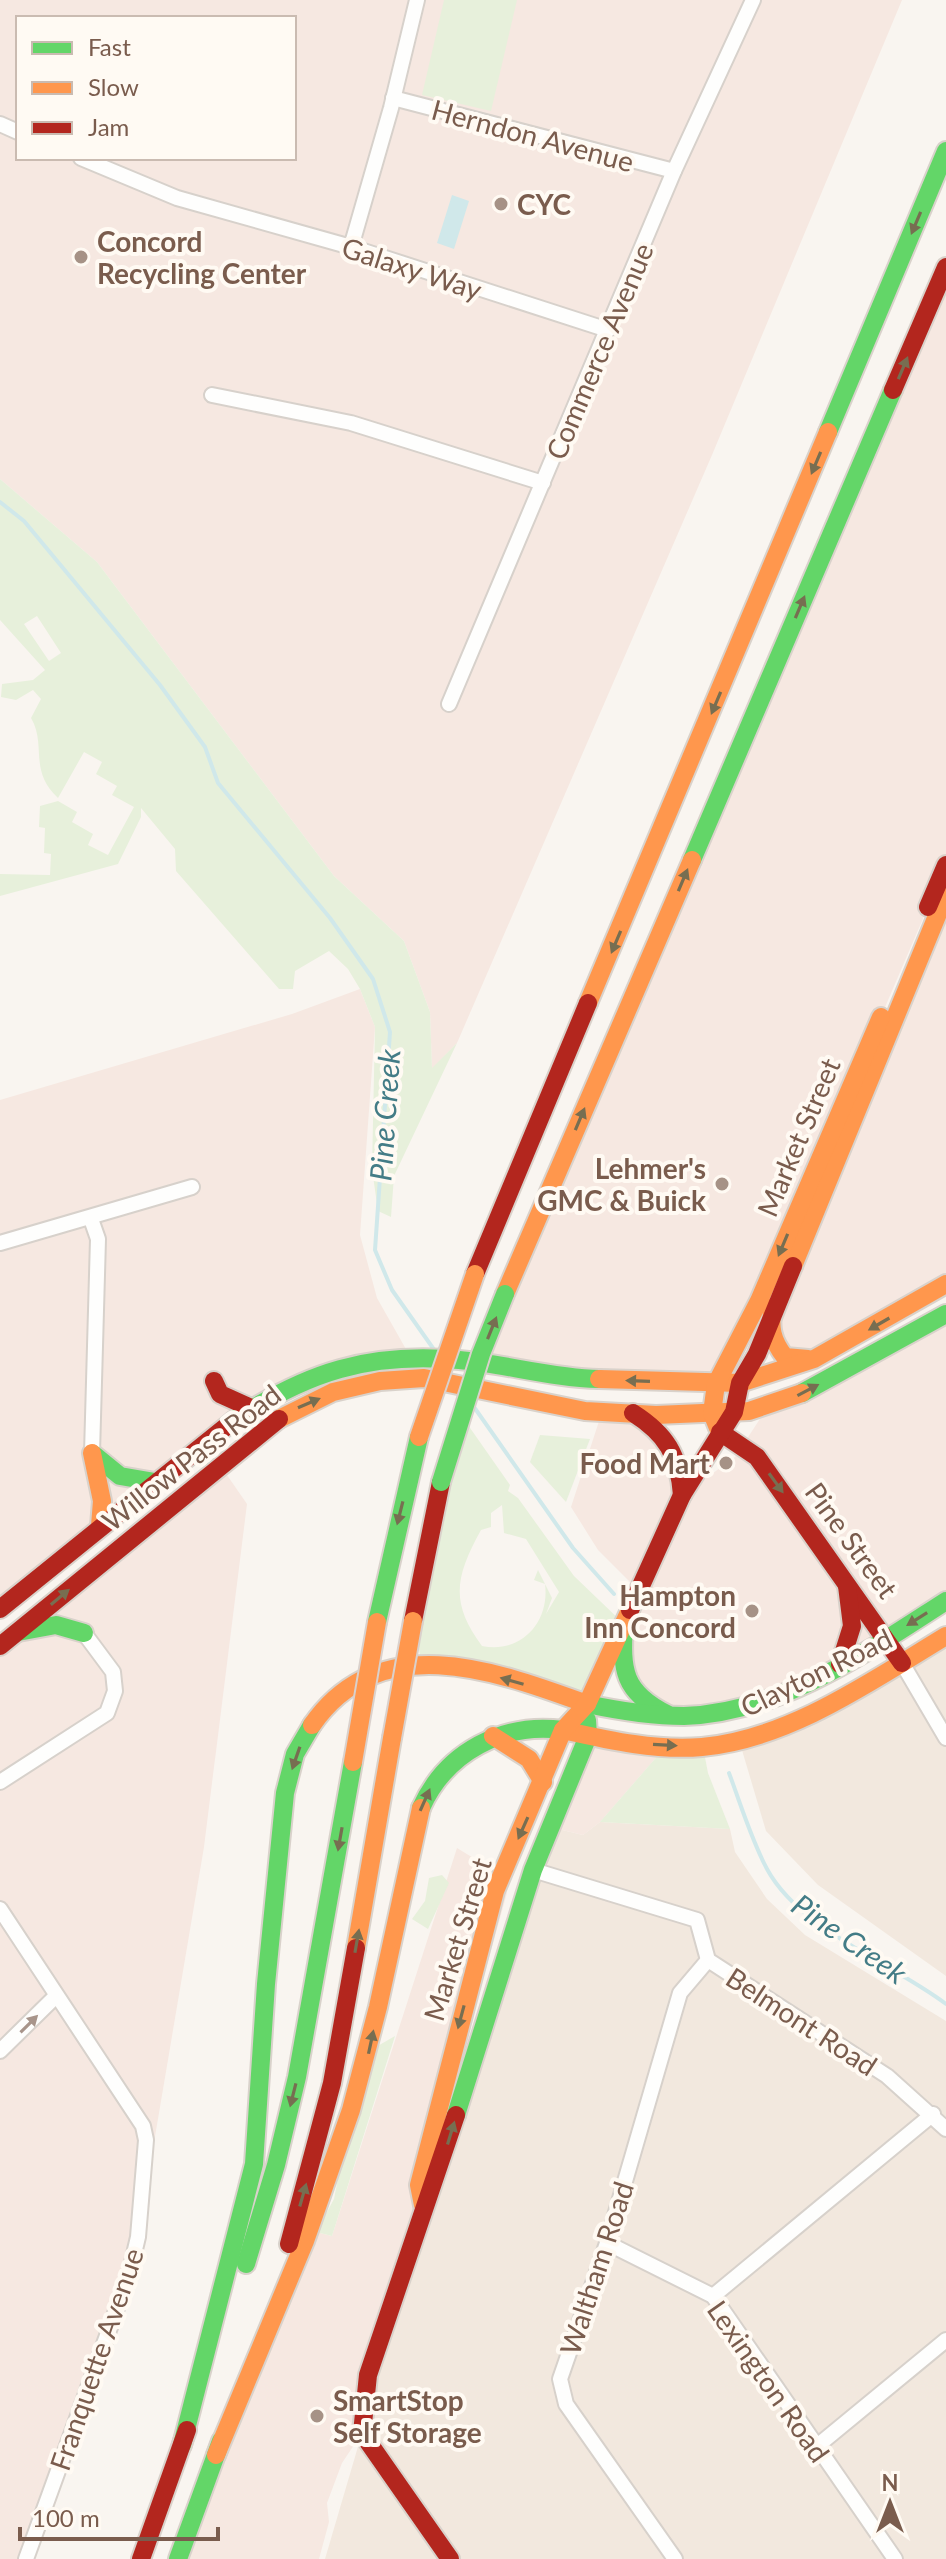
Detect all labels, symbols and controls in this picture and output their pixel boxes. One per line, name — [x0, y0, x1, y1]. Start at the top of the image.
legend — [16, 16, 296, 160]
text: Fast — [88, 32, 131, 61]
text: Slow — [88, 72, 139, 101]
street label: Herndon Avenue — [428, 92, 638, 178]
text: Jam — [88, 112, 129, 141]
place label: CYC — [517, 187, 571, 221]
marker: CYC — [492, 195, 510, 213]
one-way arrow — [909, 211, 922, 235]
place label: Concord Recycling Center — [97, 224, 307, 290]
street label: Galaxy Way — [338, 229, 487, 307]
street label: Commerce Avenue — [538, 238, 660, 464]
marker: Concord Recycling Center — [72, 248, 90, 266]
one-way arrow — [896, 356, 909, 380]
one-way arrow — [809, 451, 822, 474]
one-way arrow — [793, 595, 807, 619]
one-way arrow — [709, 691, 722, 714]
one-way arrow — [676, 869, 689, 892]
one-way arrow — [609, 931, 622, 954]
water label: Pine Creek — [361, 1047, 407, 1182]
street label: Market Street — [749, 1053, 847, 1221]
one-way arrow — [574, 1107, 587, 1131]
place label: Lehmer's GMC & Buick — [537, 1151, 706, 1217]
marker: Lehmer's GMC & Buick — [713, 1175, 731, 1193]
one-way arrow — [776, 1233, 789, 1257]
one-way arrow — [485, 1316, 498, 1340]
one-way arrow — [868, 1317, 890, 1331]
one-way arrow — [625, 1374, 650, 1387]
street label: Willow Pass Road — [95, 1377, 287, 1537]
one-way arrow — [797, 1383, 819, 1397]
one-way arrow — [297, 1396, 321, 1410]
place label: Food Mart — [579, 1446, 711, 1480]
marker: Food Mart — [717, 1454, 735, 1472]
one-way arrow — [768, 1473, 784, 1494]
street label: Pine Street — [799, 1476, 905, 1604]
one-way arrow — [394, 1501, 406, 1526]
place label: Hampton Inn Concord — [584, 1578, 736, 1644]
one-way arrow — [50, 1589, 70, 1605]
marker: Hampton Inn Concord — [743, 1602, 761, 1620]
one-way arrow — [906, 1612, 928, 1626]
street label: Clayton Road — [735, 1621, 897, 1723]
one-way arrow — [500, 1674, 524, 1687]
one-way arrow — [653, 1739, 678, 1752]
one-way arrow — [289, 1746, 301, 1770]
one-way arrow — [419, 1789, 432, 1812]
one-way arrow — [516, 1816, 530, 1840]
one-way arrow — [333, 1827, 345, 1852]
street label: Market Street — [416, 1853, 498, 2025]
water label: Pine Creek — [786, 1885, 915, 1991]
one-way arrow — [352, 1929, 364, 1954]
street label: Belmont Road — [720, 1960, 884, 2082]
one-way arrow — [454, 2004, 466, 2029]
one-way arrow — [19, 2015, 38, 2034]
one-way arrow — [365, 2029, 377, 2054]
one-way arrow — [287, 2082, 299, 2107]
one-way arrow — [445, 2120, 458, 2144]
street label: Waltham Road — [552, 2177, 640, 2359]
one-way arrow — [297, 2183, 310, 2207]
street label: Franquette Avenue — [42, 2243, 150, 2475]
street label: Lexington Road — [701, 2294, 837, 2468]
place label: SmartStop Self Storage — [333, 2383, 482, 2449]
marker: SmartStop Self Storage — [308, 2407, 326, 2425]
north arrow — [850, 2463, 930, 2543]
text: N — [882, 2469, 898, 2496]
scale bar — [20, 2491, 218, 2541]
text: 100 m — [32, 2503, 100, 2532]

